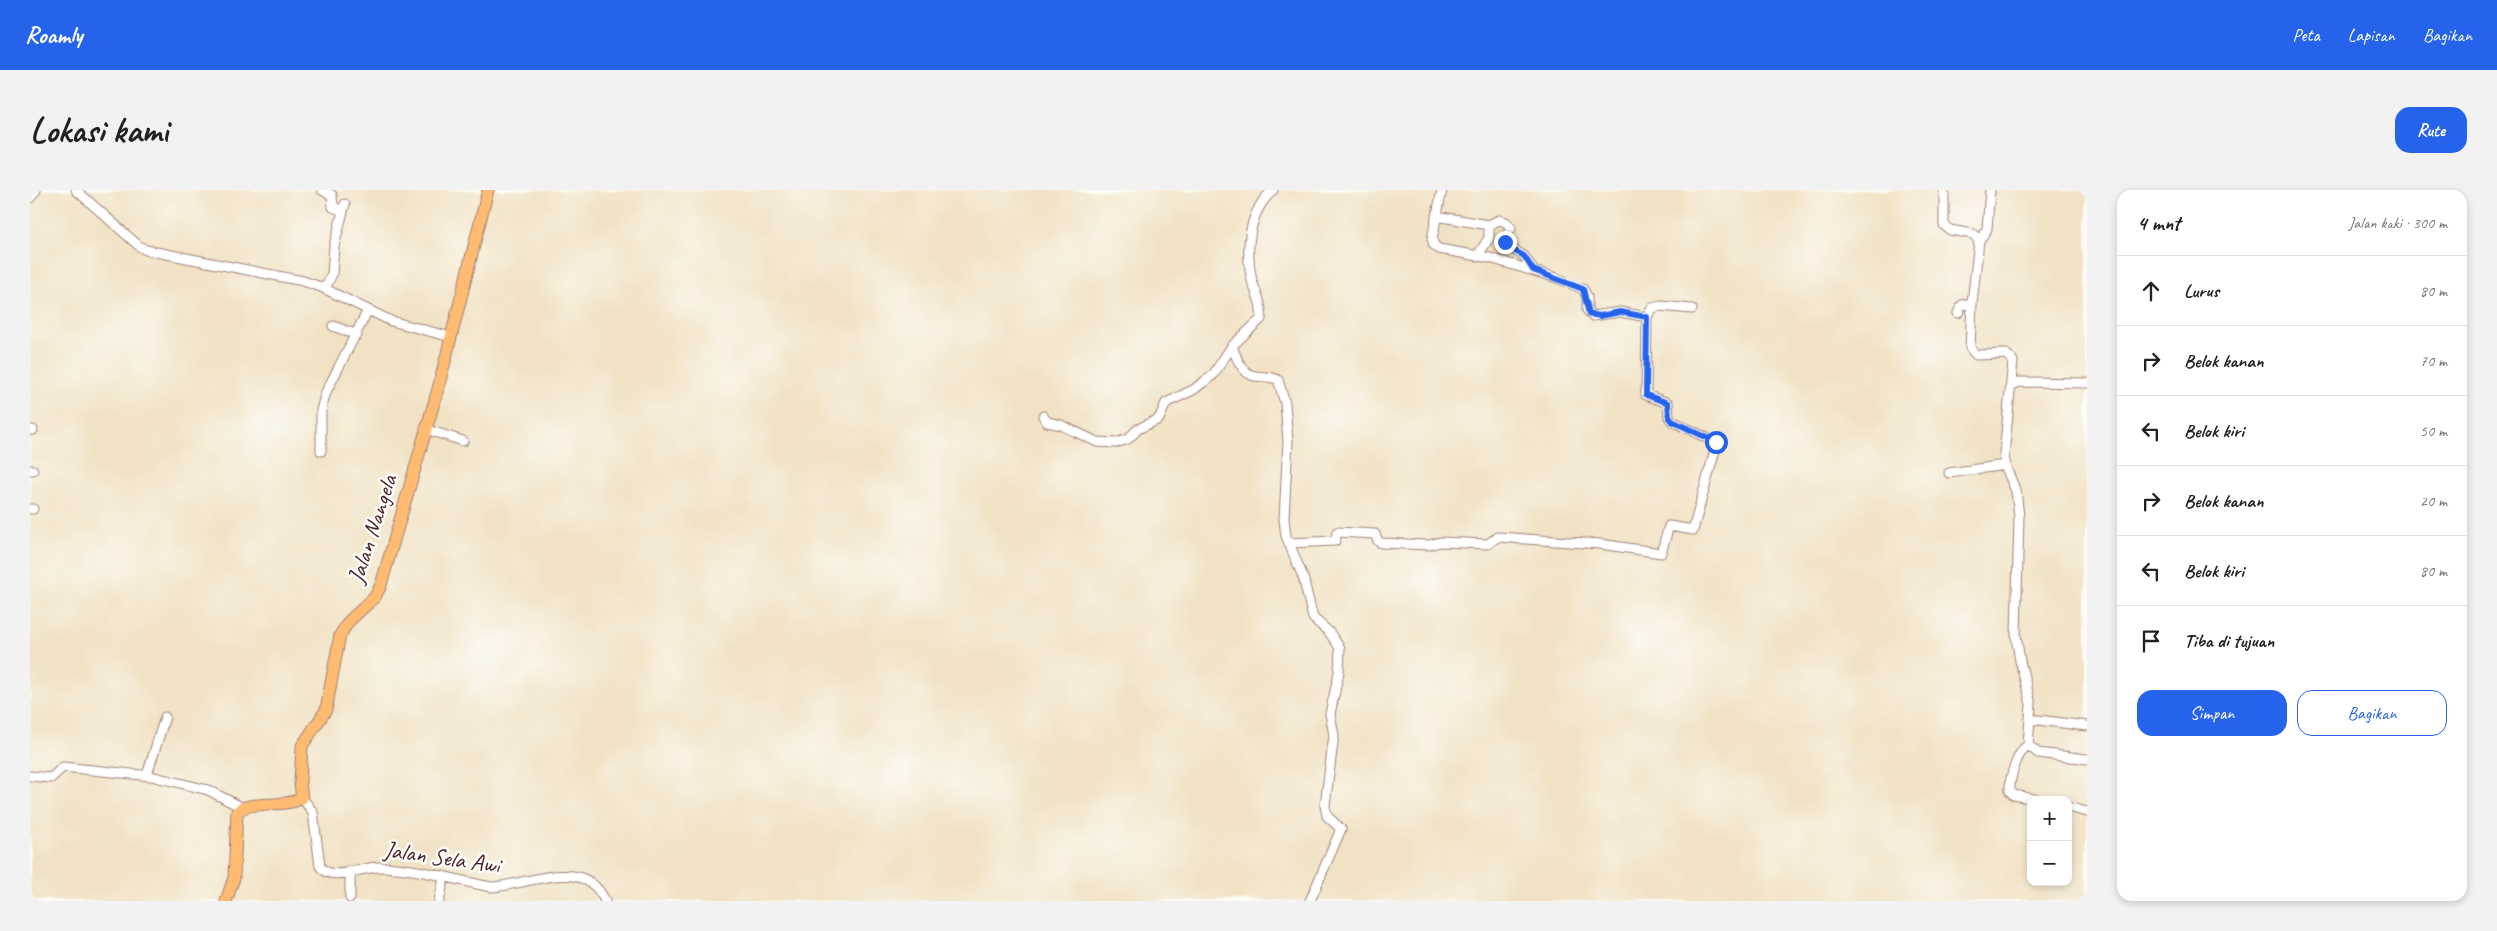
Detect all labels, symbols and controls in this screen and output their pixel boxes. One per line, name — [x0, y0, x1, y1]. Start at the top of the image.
text: Roamly — [25, 20, 82, 50]
text: Peta — [2293, 24, 2320, 46]
text: Lapisan — [2348, 24, 2395, 46]
text: Bagikan — [2423, 24, 2472, 46]
button: Rute — [2395, 107, 2467, 153]
text: Lokasi kami — [30, 108, 168, 153]
text: 4 mnt — [2137, 210, 2180, 236]
text: Jalan kaki · 300 m — [2349, 213, 2447, 233]
route end — [1494, 231, 1517, 254]
icon: ahead — [2137, 277, 2165, 305]
text: Lurus — [2184, 279, 2219, 303]
text: 80 m — [2420, 281, 2447, 301]
icon: right — [2137, 347, 2165, 375]
text: Belok kanan — [2184, 349, 2263, 373]
text: 70 m — [2420, 351, 2447, 371]
icon: left — [2137, 417, 2165, 445]
text: Belok kiri — [2184, 419, 2244, 443]
text: 50 m — [2420, 421, 2447, 441]
route start — [1705, 431, 1728, 454]
street label: Jalan Nangela — [340, 470, 404, 588]
icon: right — [2137, 487, 2165, 515]
text: Belok kanan — [2184, 489, 2263, 513]
text: 20 m — [2420, 491, 2447, 511]
icon: left — [2137, 557, 2165, 585]
text: Belok kiri — [2184, 559, 2244, 583]
text: 80 m — [2420, 561, 2447, 581]
icon: arrive — [2137, 627, 2165, 655]
text: Tiba di tujuan — [2184, 629, 2274, 653]
button: Simpan — [2137, 690, 2287, 736]
button: Bagikan — [2297, 690, 2447, 736]
map controls — [2027, 796, 2072, 886]
button: + — [2027, 796, 2072, 841]
street label: Jalan Sela Awi — [381, 834, 504, 880]
button: − — [2027, 841, 2072, 886]

